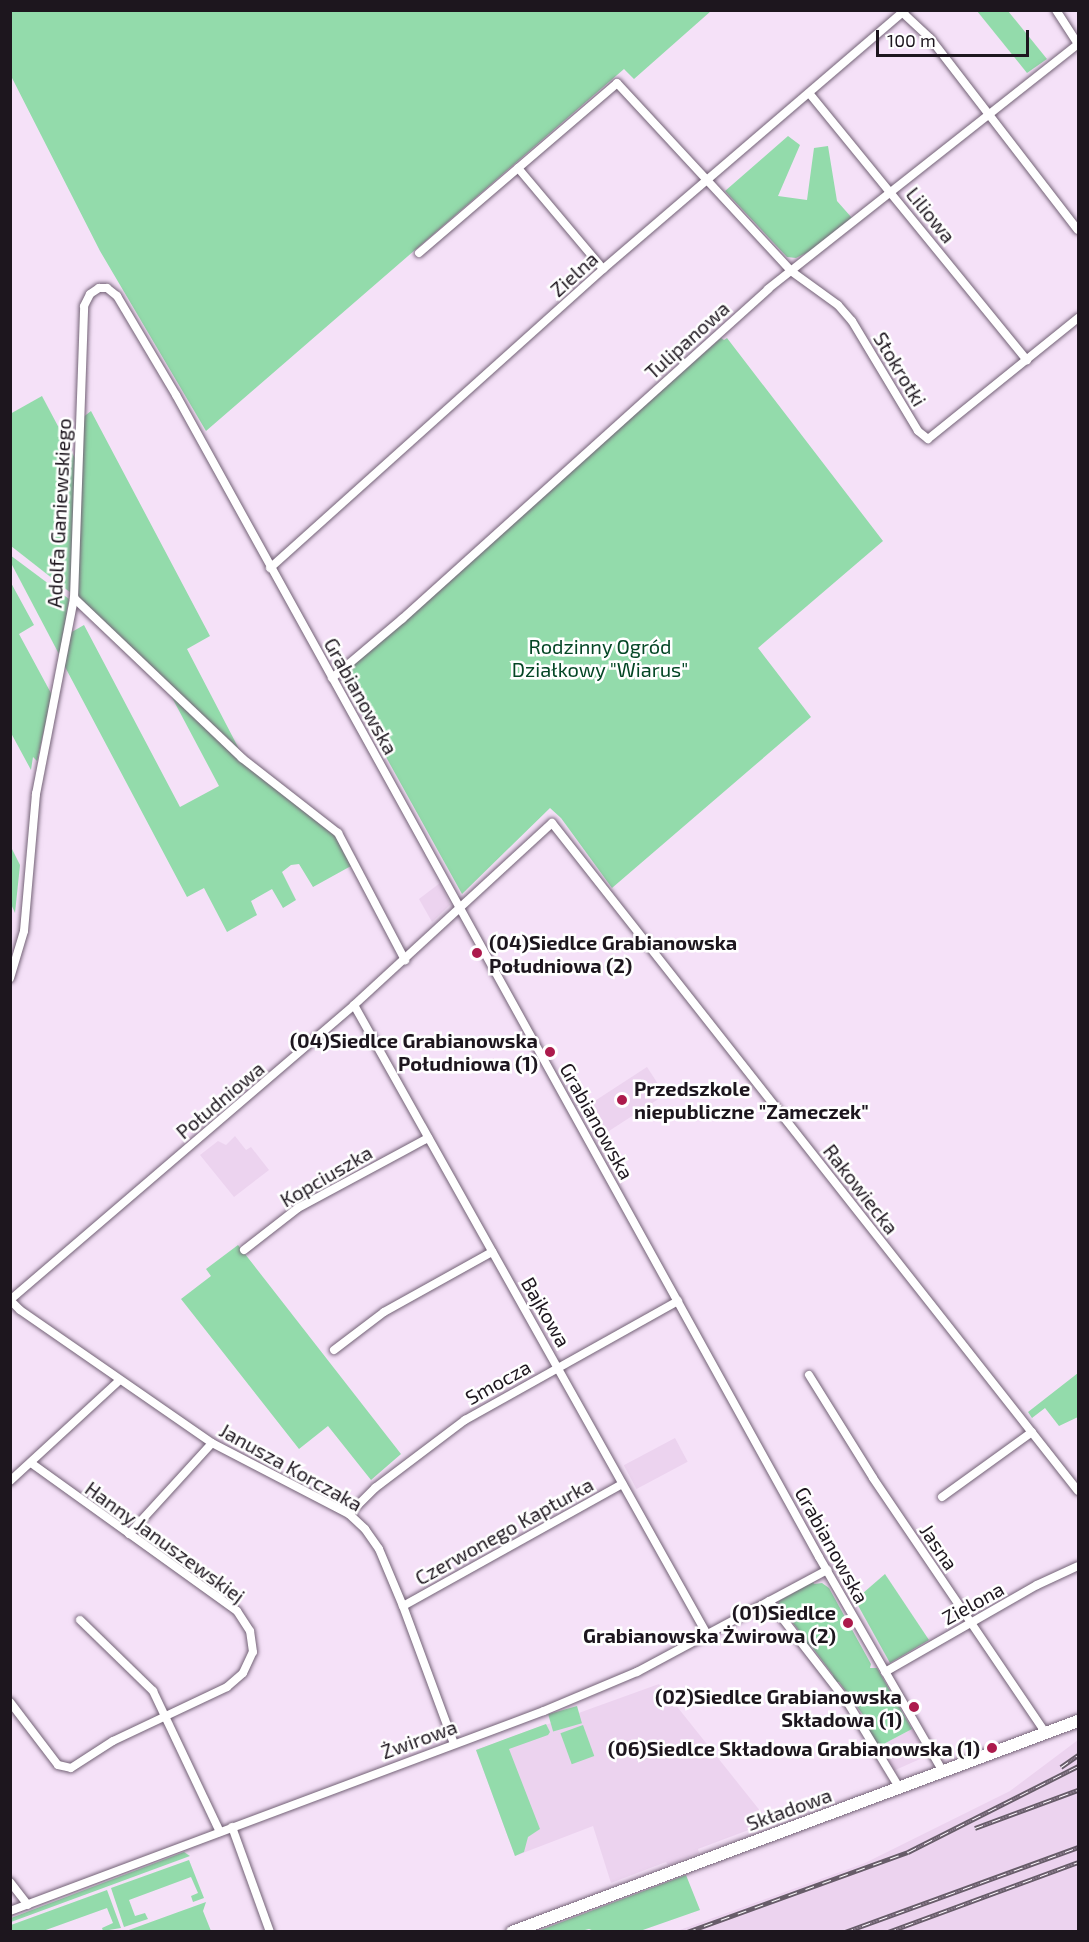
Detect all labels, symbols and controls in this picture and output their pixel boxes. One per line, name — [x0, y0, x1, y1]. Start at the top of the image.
scale bar — [879, 18, 1032, 56]
text: 100 m — [887, 29, 936, 51]
street label: Liliowa — [901, 182, 961, 248]
street label: Zielna — [545, 246, 603, 302]
street label: Tulipanowa — [640, 296, 734, 384]
street label: Stokrotki — [869, 328, 931, 410]
street label: Adolfa Ganiewskiego — [42, 418, 76, 608]
street label: Grabianowska — [319, 633, 403, 759]
park label: Rodzinny Ogród Działkowy "Wiarus" — [511, 635, 689, 682]
place label: (04)Siedlce Grabianowska Południowa (2) — [489, 930, 737, 977]
marker: (04)Siedlce Grabianowska Południowa (2) — [470, 946, 484, 960]
place label: (04)Siedlce Grabianowska Południowa (1) — [290, 1028, 538, 1075]
marker: (04)Siedlce Grabianowska Południowa (1) — [543, 1045, 557, 1059]
street label: Południowa — [171, 1056, 269, 1144]
street label: Grabianowska — [555, 1058, 639, 1184]
place label: Przedszkole niepubliczne "Zameczek" — [634, 1076, 869, 1123]
marker: Przedszkole niepubliczne "Zameczek" — [615, 1093, 629, 1107]
street label: Rakowiecka — [818, 1139, 904, 1239]
street label: Kopciuszka — [276, 1140, 376, 1212]
street label: Bajkowa — [516, 1273, 576, 1351]
street label: Smocza — [461, 1354, 535, 1410]
street label: Janusza Korczaka — [215, 1418, 367, 1516]
street label: Czerwonego Kapturka — [411, 1472, 597, 1590]
street label: Hanny Januszewskiej — [80, 1476, 250, 1608]
street label: Grabianowska — [790, 1482, 874, 1608]
street label: Jasna — [915, 1519, 963, 1575]
street label: Zielona — [938, 1576, 1008, 1630]
place label: (01)Siedlce Grabianowska Żwirowa (2) — [583, 1600, 836, 1647]
marker: (01)Siedlce Grabianowska Żwirowa (2) — [841, 1616, 855, 1630]
place label: (02)Siedlce Grabianowska Składowa (1) — [655, 1684, 902, 1731]
marker: (02)Siedlce Grabianowska Składowa (1) — [907, 1700, 921, 1714]
street label: Żwirowa — [378, 1714, 460, 1764]
place label: (06)Siedlce Składowa Grabianowska (1) — [608, 1736, 980, 1760]
marker: (06)Siedlce Składowa Grabianowska (1) — [985, 1741, 999, 1755]
street label: Składowa — [743, 1782, 835, 1836]

